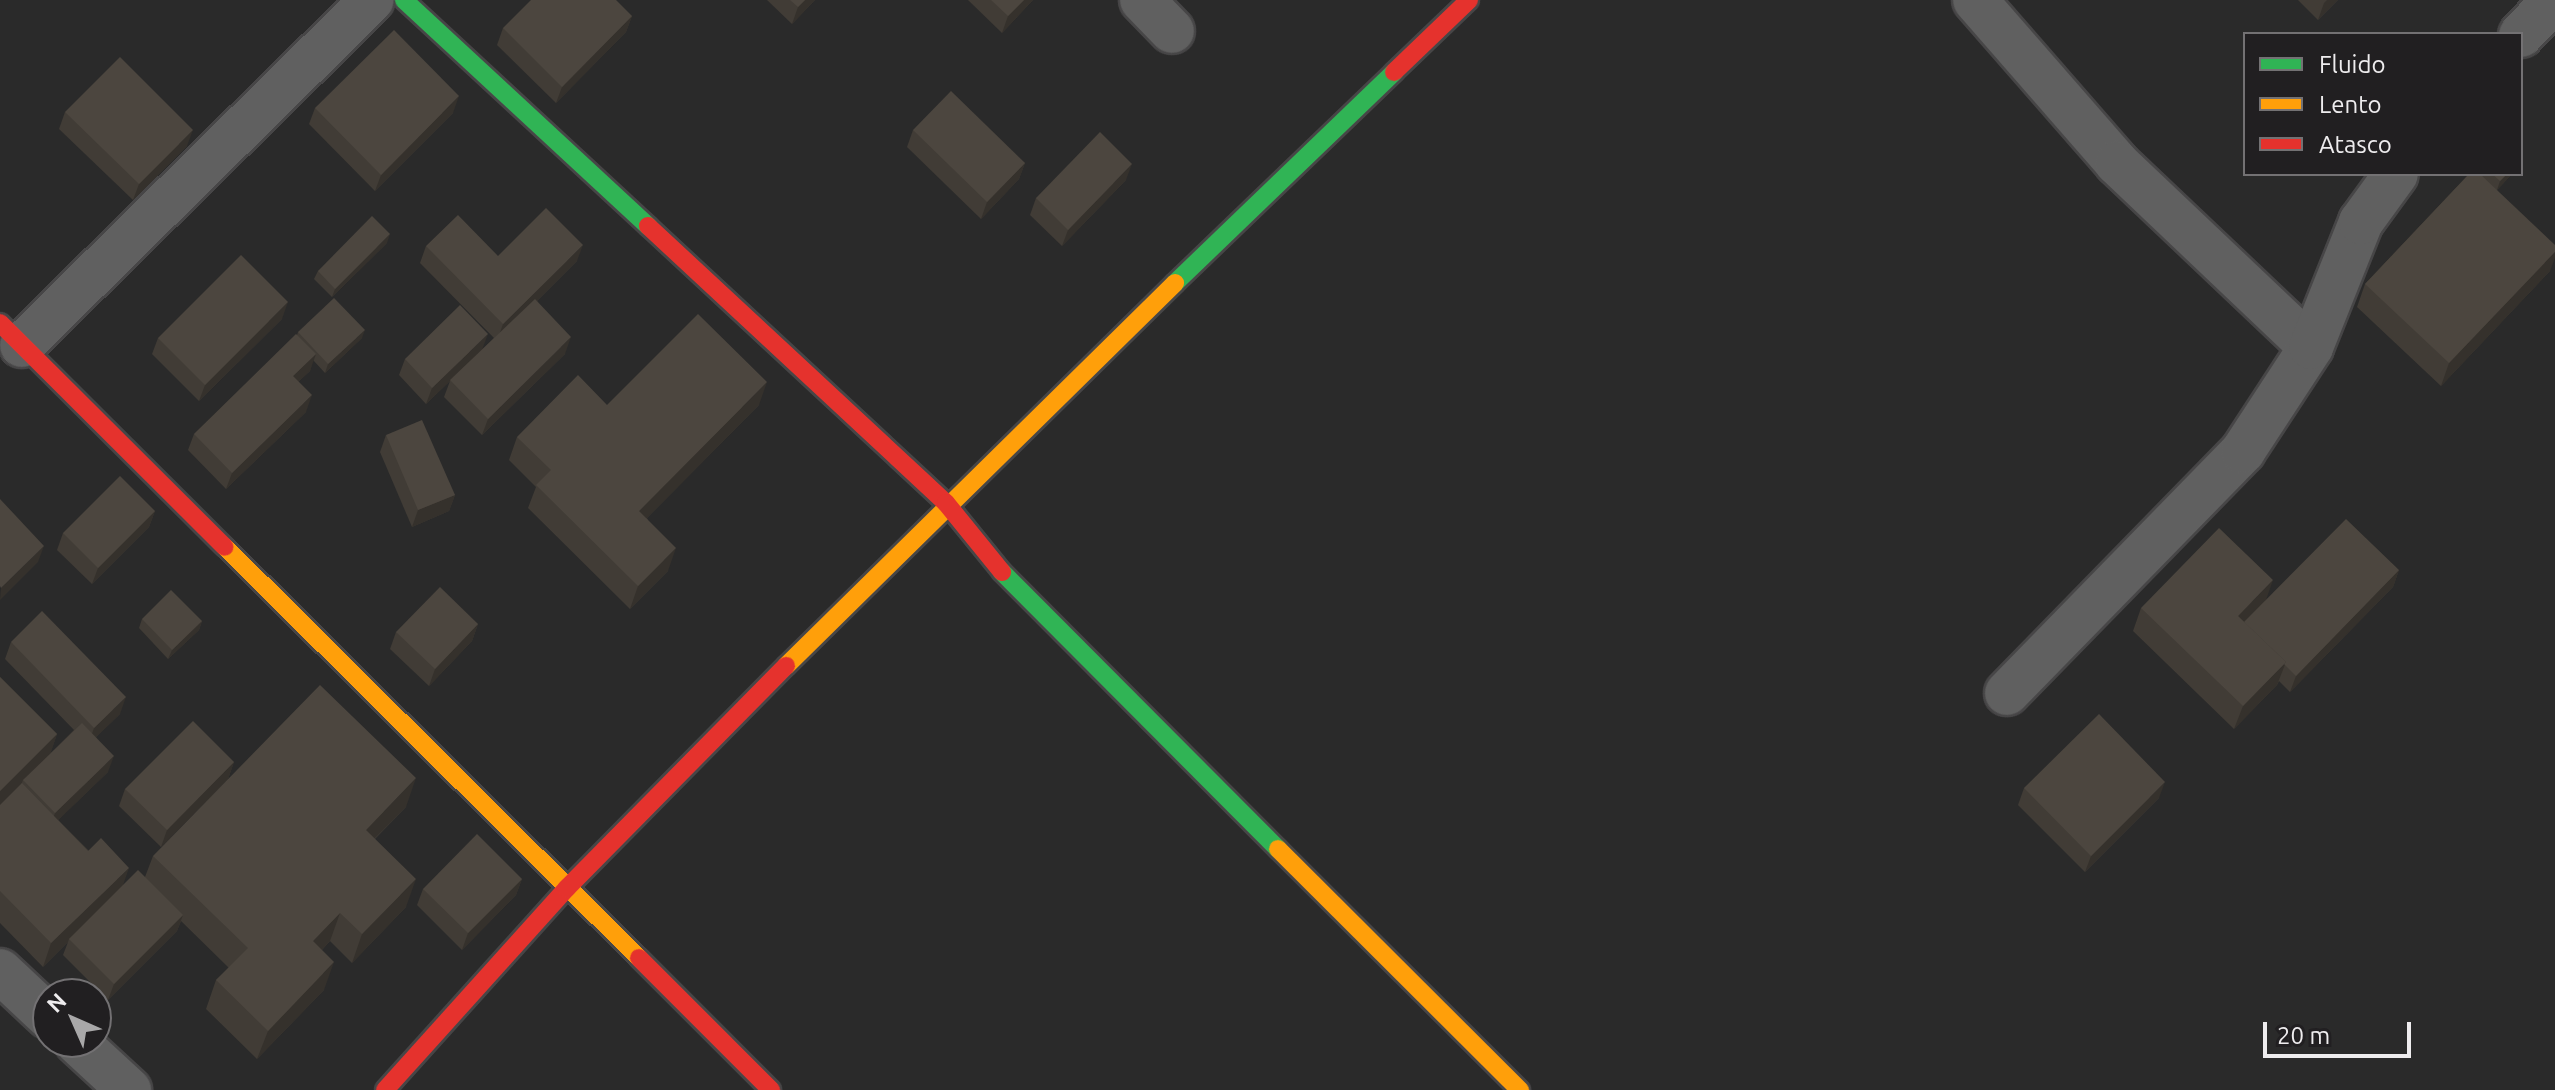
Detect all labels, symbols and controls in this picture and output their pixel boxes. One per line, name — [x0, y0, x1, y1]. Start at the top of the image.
legend — [2243, 32, 2523, 176]
text: Fluido — [2319, 51, 2386, 78]
text: Lento — [2319, 91, 2382, 118]
text: Atasco — [2319, 131, 2392, 158]
north arrow — [32, 978, 112, 1058]
text: N — [41, 987, 71, 1017]
scale bar — [2267, 1006, 2415, 1056]
text: 20 m — [2277, 1022, 2330, 1049]

